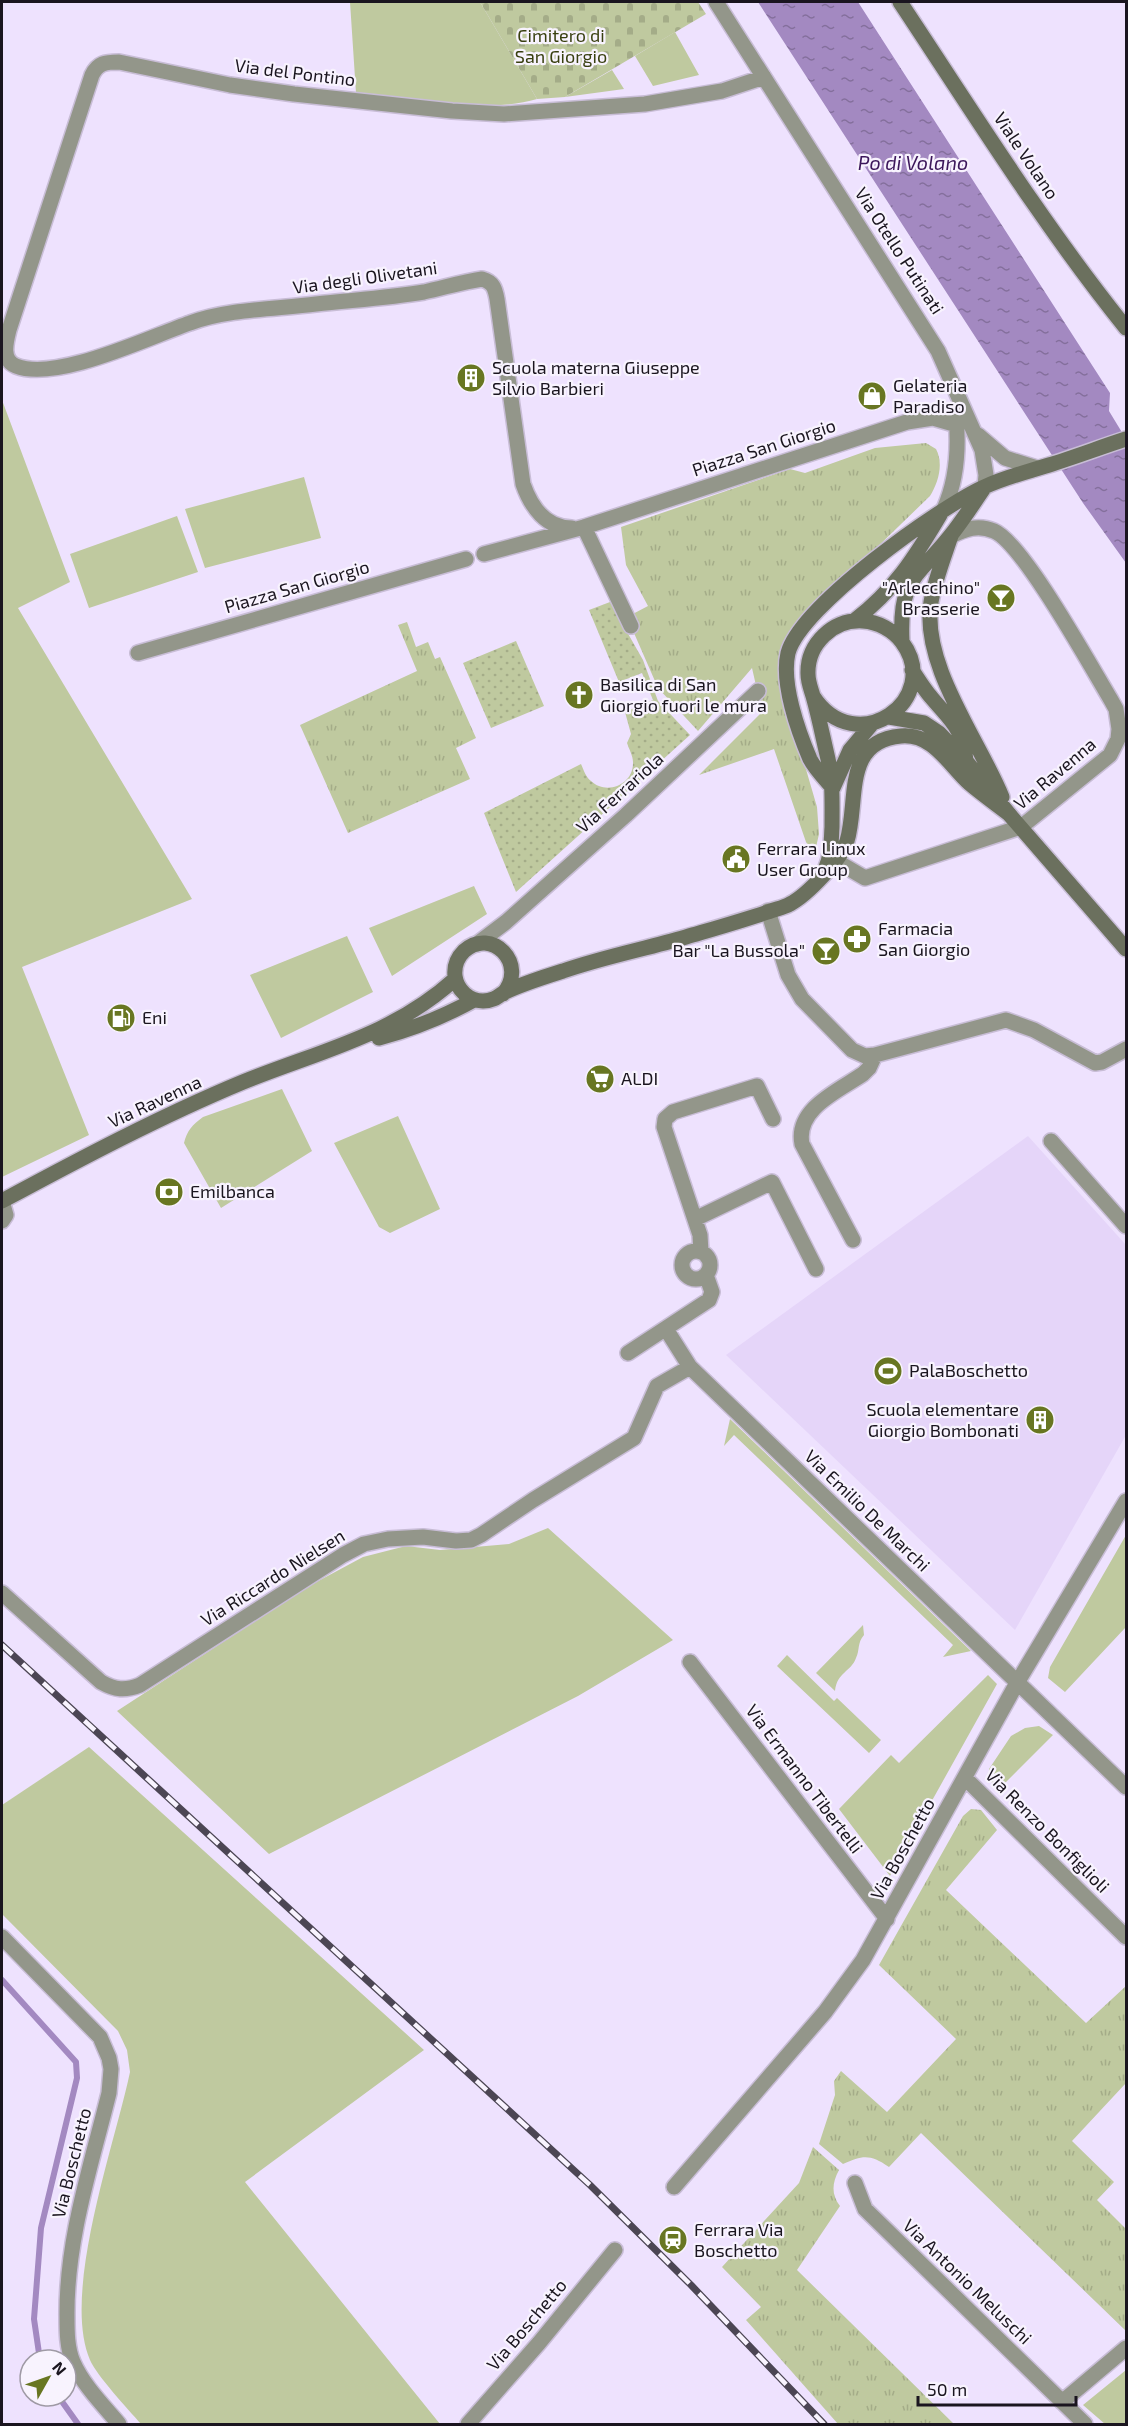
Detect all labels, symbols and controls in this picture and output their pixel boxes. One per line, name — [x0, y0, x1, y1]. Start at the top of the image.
park label: Cimitero di San Giorgio — [515, 24, 607, 67]
street label: Via del Pontino — [234, 54, 357, 90]
street label: Viale Volano — [990, 108, 1064, 203]
water label: Po di Volano — [858, 150, 968, 174]
street label: Via Otello Putinati — [851, 183, 949, 318]
street label: Via degli Olivetani — [291, 256, 439, 298]
place label: Scuola materna Giuseppe Silvio Barbieri — [492, 356, 700, 399]
building icon: Scuola materna Giuseppe Silvio Barbieri — [455, 362, 487, 394]
place label: Gelateria Paradiso — [893, 374, 967, 417]
shop icon: Gelateria Paradiso — [856, 380, 888, 412]
street label: Piazza San Giorgio — [689, 413, 838, 481]
street label: Piazza San Giorgio — [222, 555, 372, 617]
place label: "Arlecchino" Brasserie — [882, 576, 980, 619]
bar icon: "Arlecchino" Brasserie — [985, 582, 1017, 614]
place label: Basilica di San Giorgio fuori le mura — [600, 673, 767, 716]
church icon: Basilica di San Giorgio fuori le mura — [563, 679, 595, 711]
street label: Via Ravenna — [1009, 733, 1100, 814]
street label: Via Ferrariola — [571, 747, 668, 837]
place label: Ferrara Linux User Group — [757, 837, 866, 880]
public building icon: Ferrara Linux User Group — [720, 843, 752, 875]
place label: Farmacia San Giorgio — [878, 917, 970, 960]
pharmacy icon: Farmacia San Giorgio — [841, 923, 873, 955]
bar icon: Bar "La Bussola" — [810, 935, 842, 967]
place label: Bar "La Bussola" — [673, 939, 805, 961]
fuel station icon: Eni — [105, 1002, 137, 1034]
place label: Eni — [142, 1006, 167, 1028]
supermarket icon: ALDI — [584, 1063, 616, 1095]
place label: ALDI — [621, 1067, 658, 1089]
street label: Via Ravenna — [105, 1070, 205, 1132]
bank icon: Emilbanca — [153, 1176, 185, 1208]
place label: Emilbanca — [190, 1180, 275, 1202]
sports icon: PalaBoschetto — [872, 1355, 904, 1387]
place label: PalaBoschetto — [909, 1359, 1028, 1381]
place label: Scuola elementare Giorgio Bombonati — [866, 1398, 1019, 1441]
building icon: Scuola elementare Giorgio Bombonati — [1024, 1404, 1056, 1436]
street label: Via Emilio De Marchi — [800, 1445, 935, 1576]
street label: Via Riccardo Nielsen — [197, 1524, 348, 1630]
street label: Via Ermanno Tibertelli — [742, 1700, 868, 1857]
street label: Via Renzo Bonfiglioli — [981, 1764, 1114, 1897]
street label: Via Boschetto — [865, 1794, 939, 1903]
street label: Via Boschetto — [47, 2105, 95, 2220]
street label: Via Antonio Meluschi — [899, 2214, 1037, 2348]
place label: Ferrara Via Boschetto — [694, 2218, 783, 2261]
station icon: Ferrara Via Boschetto — [657, 2224, 689, 2256]
street label: Via Boschetto — [482, 2274, 571, 2375]
north arrow — [18, 2348, 78, 2408]
text: N — [49, 2358, 71, 2379]
scale bar — [918, 2369, 1076, 2407]
text: 50 m — [927, 2378, 967, 2400]

